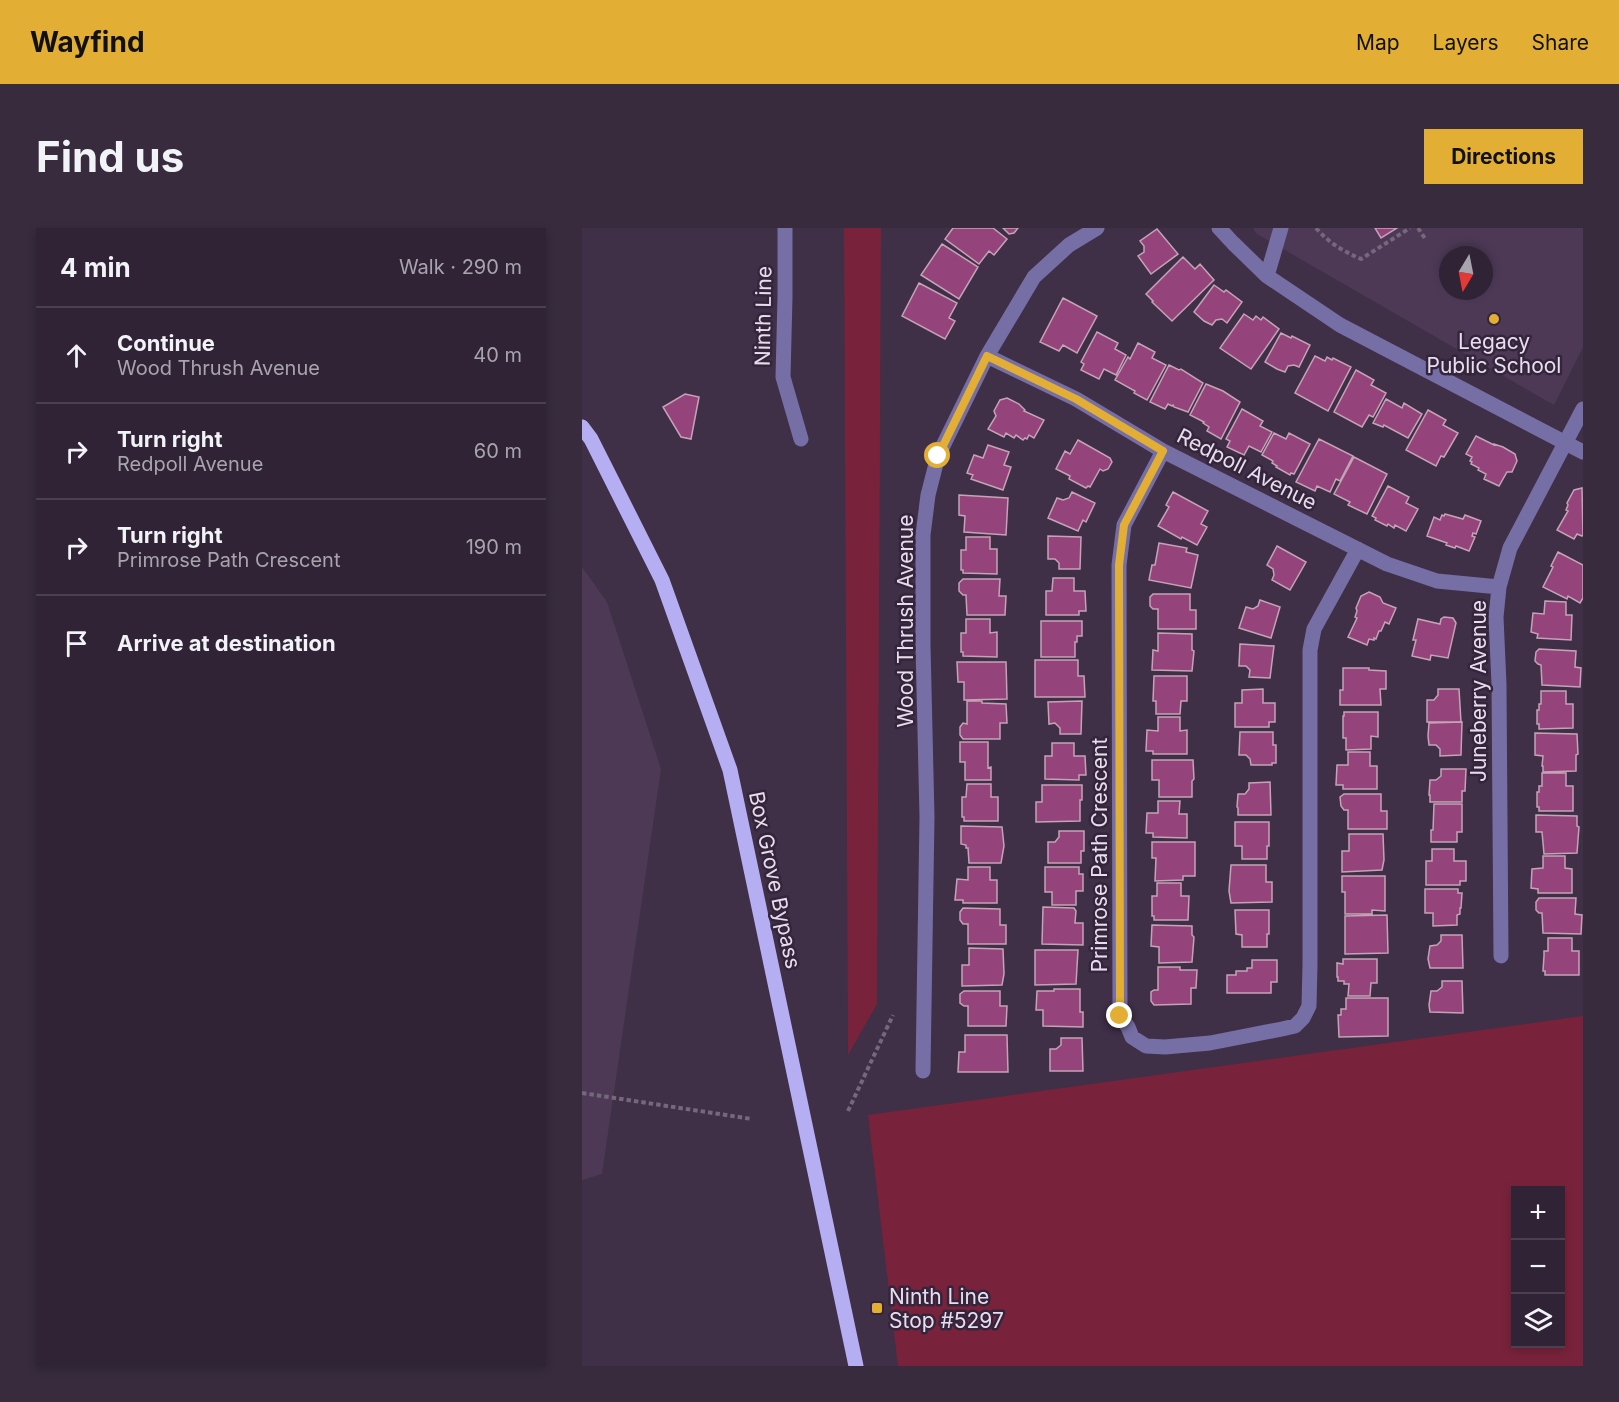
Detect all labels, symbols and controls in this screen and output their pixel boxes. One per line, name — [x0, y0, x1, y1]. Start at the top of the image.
text: Wayfind — [30, 25, 145, 59]
text: Map — [1356, 30, 1400, 55]
text: Layers — [1433, 30, 1499, 55]
text: Share — [1532, 30, 1589, 55]
button: Directions — [1424, 129, 1583, 184]
text: Find us — [36, 131, 184, 182]
north arrow — [1439, 246, 1493, 300]
text: 4 min — [60, 252, 131, 283]
text: Walk · 290 m — [399, 255, 522, 279]
street label: Ninth Line — [750, 266, 776, 366]
marker: Legacy Public School — [1487, 312, 1501, 326]
place label: Legacy Public School — [1427, 329, 1561, 378]
text: Continue — [117, 330, 215, 356]
icon: ahead — [60, 339, 93, 372]
text: 40 m — [473, 343, 522, 367]
text: Wood Thrush Avenue — [117, 356, 320, 380]
street label: Redpoll Avenue — [1173, 423, 1321, 515]
text: Turn right — [117, 426, 223, 452]
icon: right — [60, 435, 93, 468]
text: 60 m — [474, 439, 522, 463]
route start — [924, 442, 950, 468]
text: Redpoll Avenue — [117, 452, 263, 476]
street label: Wood Thrush Avenue — [893, 514, 918, 728]
text: Turn right — [117, 522, 223, 548]
icon: right — [60, 531, 93, 564]
text: 190 m — [466, 535, 522, 559]
text: Primrose Path Crescent — [117, 548, 340, 572]
street label: Juneberry Avenue — [1466, 600, 1491, 782]
icon: arrive — [60, 627, 93, 660]
text: Arrive at destination — [117, 630, 336, 656]
street label: Primrose Path Crescent — [1087, 738, 1112, 972]
street label: Box Grove Bypass — [744, 789, 806, 971]
route end — [1106, 1002, 1132, 1028]
map controls — [1511, 1186, 1565, 1348]
button: + — [1511, 1186, 1565, 1240]
button: − — [1511, 1240, 1565, 1294]
place label: Ninth Line Stop #5297 — [889, 1284, 1004, 1333]
button: layers — [1511, 1294, 1565, 1348]
marker: Ninth Line Stop #5297 — [870, 1301, 884, 1315]

